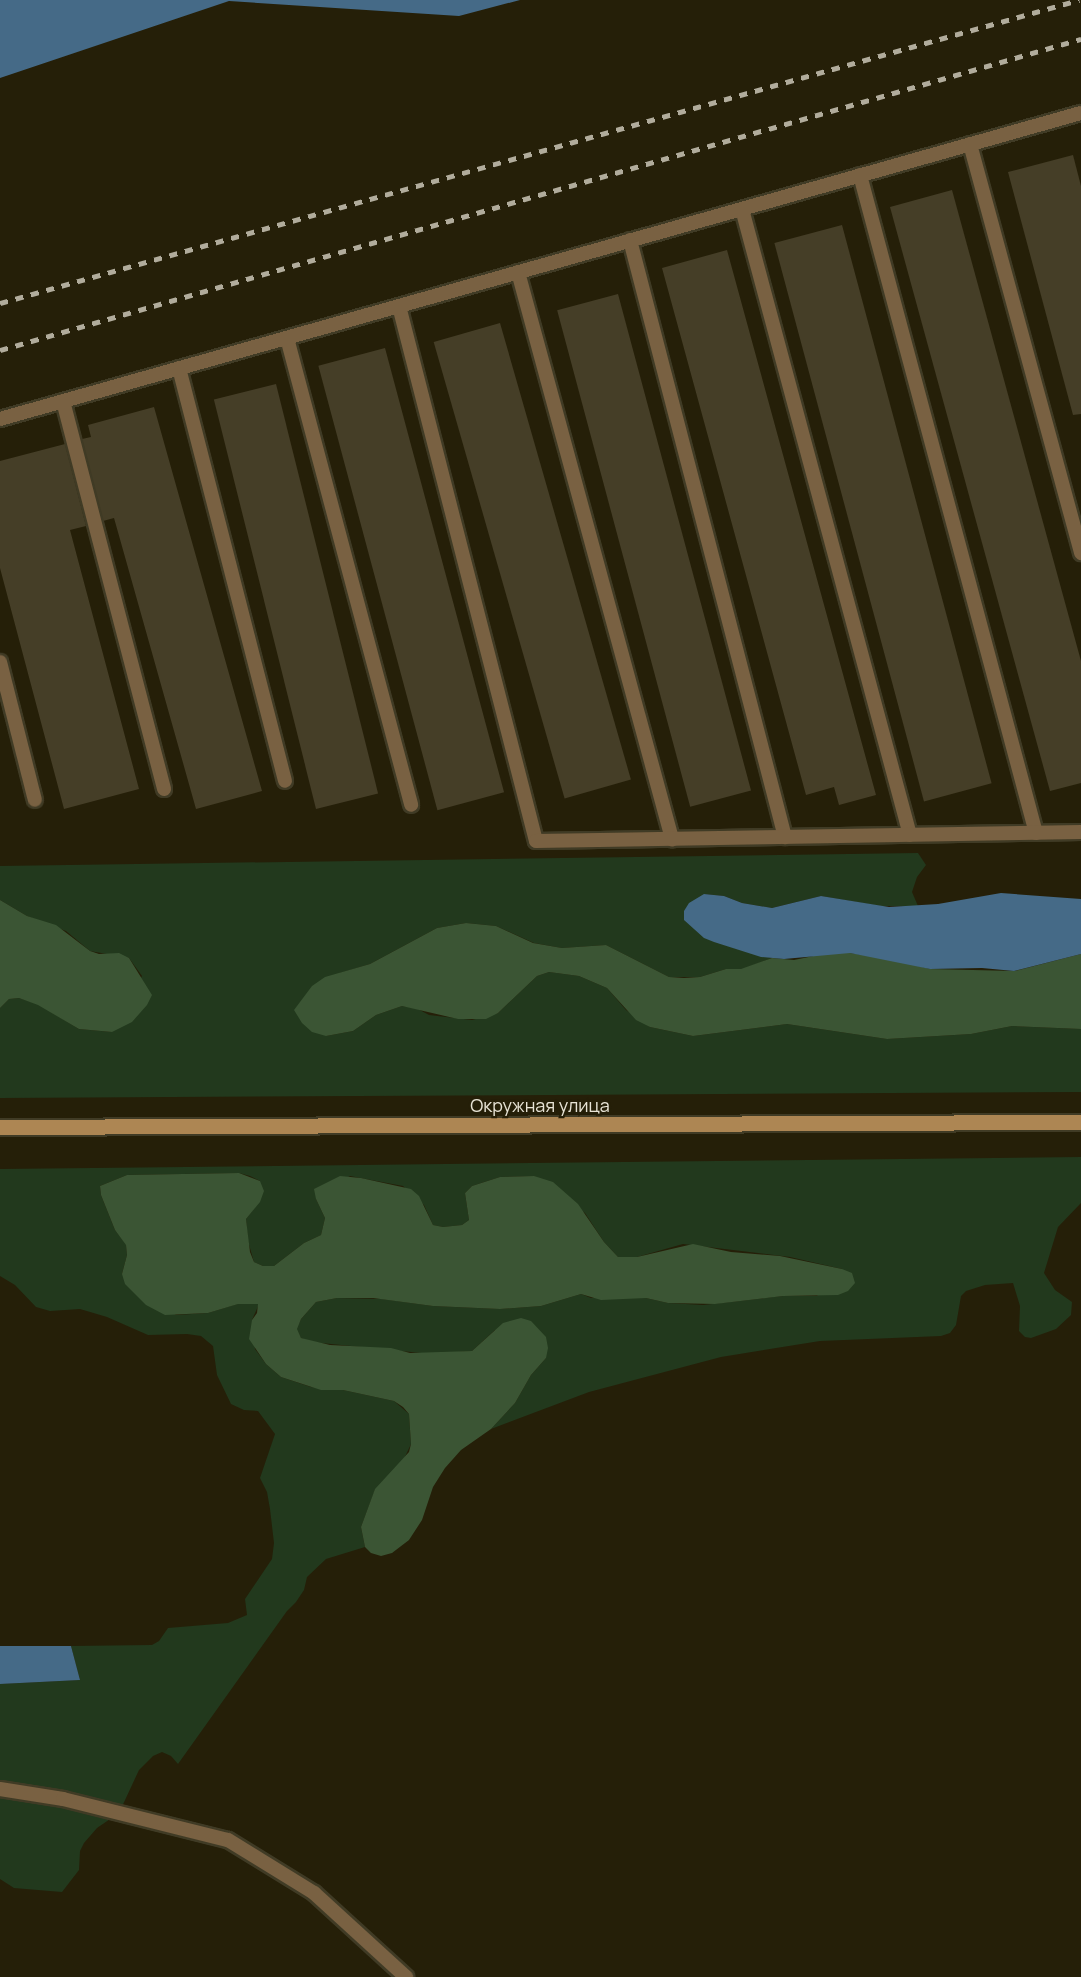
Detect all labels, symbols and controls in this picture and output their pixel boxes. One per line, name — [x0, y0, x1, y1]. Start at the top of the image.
street label: Окружная улица — [470, 1094, 610, 1116]

